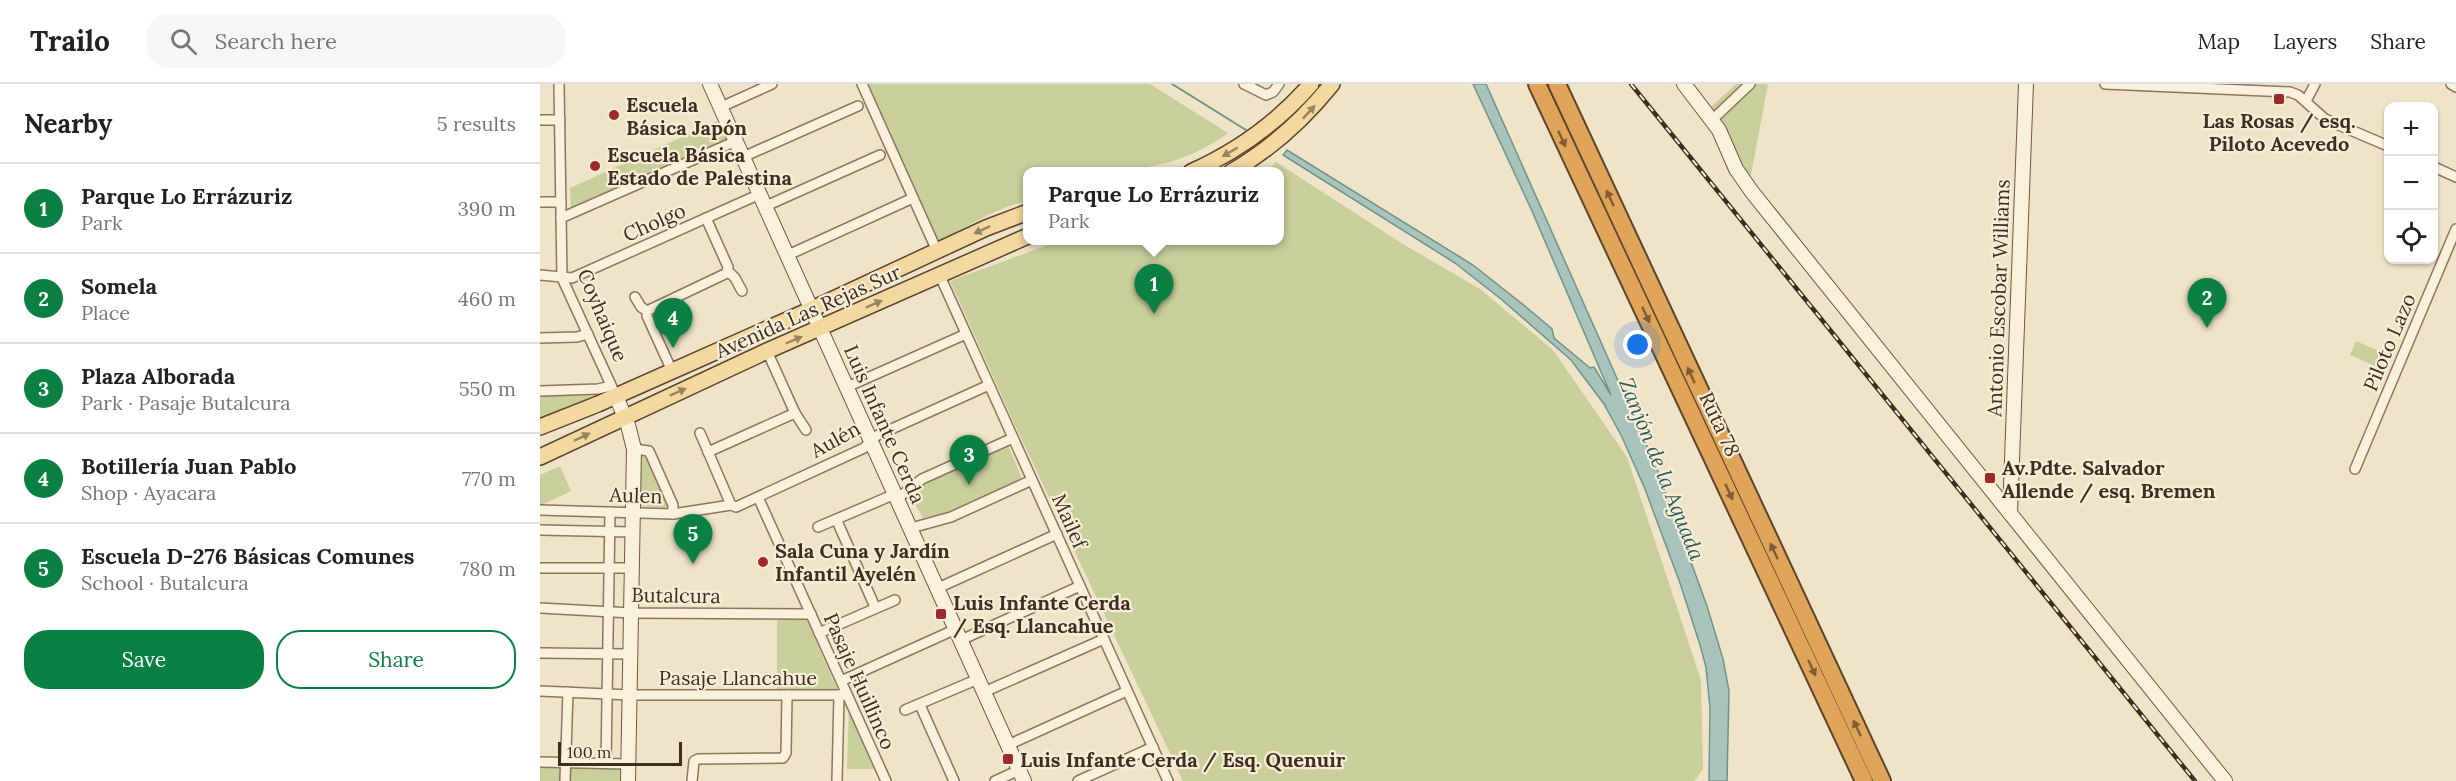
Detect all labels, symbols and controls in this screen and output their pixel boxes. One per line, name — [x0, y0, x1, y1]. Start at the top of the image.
search box — [146, 14, 566, 68]
text: Trailo — [30, 23, 110, 59]
icon: search — [167, 25, 200, 58]
text: Search here — [215, 27, 337, 55]
text: Map — [2197, 28, 2240, 55]
text: Layers — [2273, 28, 2337, 55]
text: Share — [2370, 28, 2426, 55]
place label: Escuela Básica Japón — [626, 92, 747, 140]
marker: Las Rosas / esq. Piloto Acevedo — [2272, 92, 2286, 106]
map controls — [2384, 102, 2438, 264]
button: + — [2384, 102, 2438, 156]
one-way arrow — [1301, 105, 1315, 119]
text: Nearby — [24, 107, 112, 140]
marker: Escuela Básica Japón — [607, 108, 621, 122]
place label: Las Rosas / esq. Piloto Acevedo — [2202, 108, 2356, 156]
text: 5 results — [437, 111, 516, 136]
one-way arrow — [1558, 130, 1567, 147]
place label: Escuela Básica Estado de Palestina — [607, 142, 793, 190]
one-way arrow — [1222, 147, 1239, 157]
button: − — [2384, 156, 2438, 210]
marker: Escuela Básica Estado de Palestina — [588, 159, 602, 173]
popup — [1023, 167, 1284, 245]
street label: Antonio Escobar Williams — [1981, 179, 2015, 418]
text: Parque Lo Errázuriz — [1048, 180, 1259, 208]
text: Parque Lo Errázuriz — [81, 182, 292, 210]
one-way arrow — [1605, 189, 1614, 206]
text: 1 — [39, 196, 48, 221]
text: 390 m — [458, 196, 516, 221]
street label: Cholgo — [619, 197, 689, 247]
text: Park — [1048, 208, 1090, 233]
text: Park — [81, 210, 123, 235]
button: locate — [2384, 210, 2438, 264]
one-way arrow — [972, 225, 990, 235]
street label: Avenida Las Rejas Sur — [711, 259, 905, 364]
pin: 1 — [1134, 264, 1174, 314]
street label: Coyhaique — [572, 265, 634, 365]
text: Somela — [81, 272, 157, 300]
pin: 2 — [2188, 278, 2226, 328]
text: 2 — [38, 286, 49, 311]
text: 460 m — [458, 286, 516, 311]
street label: Piloto Lazo — [2357, 289, 2421, 395]
pin: 4 — [654, 298, 692, 348]
text: Place — [81, 300, 130, 325]
one-way arrow — [866, 300, 883, 309]
one-way arrow — [1641, 307, 1650, 324]
your location — [1623, 330, 1652, 359]
one-way arrow — [785, 335, 802, 344]
street label: Luis Infante Cerda — [839, 341, 931, 507]
text: Plaza Alborada — [81, 362, 235, 390]
one-way arrow — [1687, 366, 1696, 383]
water label: Zanjón de la Aguada — [1613, 374, 1711, 564]
text: 3 — [38, 376, 49, 401]
text: 550 m — [459, 376, 516, 401]
one-way arrow — [669, 387, 686, 396]
street label: Ruta 78 — [1694, 388, 1746, 460]
text: Park · Pasaje Butalcura — [81, 390, 291, 415]
street label: Aulén — [805, 415, 864, 463]
one-way arrow — [574, 432, 591, 441]
pin: 3 — [950, 436, 988, 485]
text: Botillería Juan Pablo — [81, 452, 297, 480]
place label: Av.Pdte. Salvador Allende / esq. Bremen — [2002, 455, 2216, 504]
text: 4 — [38, 466, 49, 491]
text: 770 m — [462, 466, 516, 491]
marker: Av.Pdte. Salvador Allende / esq. Bremen — [1983, 471, 1997, 485]
text: Shop · Ayacara — [81, 480, 216, 505]
street label: Aulen — [608, 482, 663, 508]
one-way arrow — [1724, 483, 1733, 500]
street label: Mailef — [1047, 490, 1094, 553]
pin: 5 — [674, 514, 712, 564]
place label: Sala Cuna y Jardín Infantil Ayelén — [775, 538, 950, 586]
text: Escuela D-276 Básicas Comunes — [81, 542, 414, 570]
one-way arrow — [1770, 543, 1779, 560]
marker: Sala Cuna y Jardín Infantil Ayelén — [756, 555, 770, 569]
text: 5 — [38, 556, 49, 581]
text: 780 m — [460, 556, 516, 581]
text: School · Butalcura — [81, 570, 248, 595]
street label: Butalcura — [631, 582, 721, 608]
place label: Luis Infante Cerda / Esq. Llancahue — [953, 590, 1131, 639]
marker: Luis Infante Cerda / Esq. Llancahue — [934, 607, 948, 621]
street label: Pasaje Huillinco — [819, 609, 901, 753]
button: Save — [24, 630, 264, 689]
button: Share — [276, 630, 516, 689]
one-way arrow — [1807, 660, 1816, 677]
street label: Pasaje Llancahue — [659, 665, 817, 690]
one-way arrow — [1852, 720, 1861, 737]
scale bar — [558, 739, 682, 766]
text: 100 m — [567, 742, 611, 762]
place label: Luis Infante Cerda / Esq. Quenuir — [1020, 747, 1346, 773]
marker: Luis Infante Cerda / Esq. Quenuir — [1001, 752, 1015, 766]

